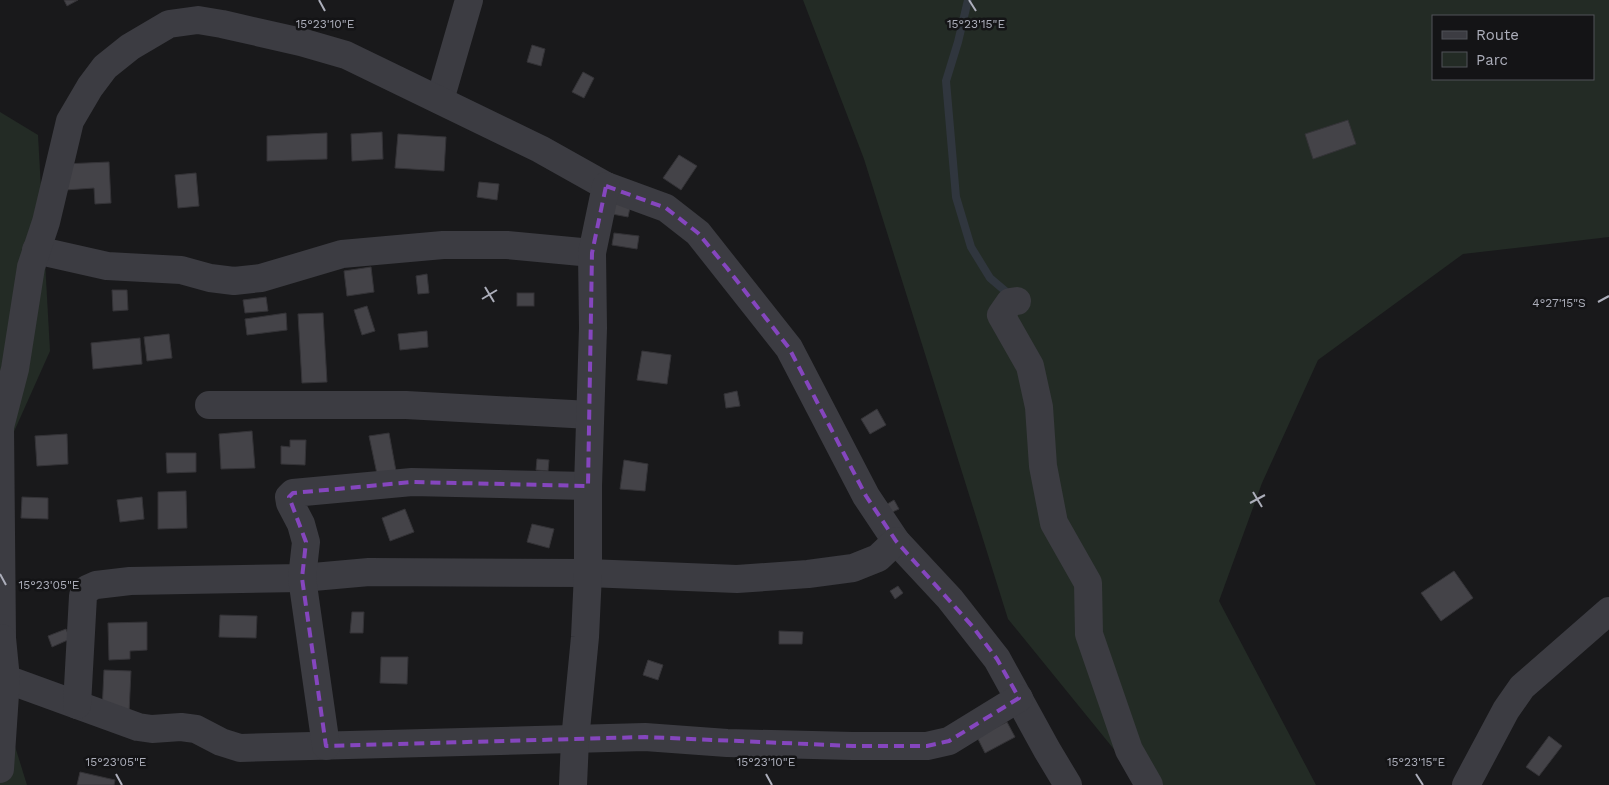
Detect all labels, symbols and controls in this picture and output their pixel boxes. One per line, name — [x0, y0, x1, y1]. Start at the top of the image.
legend — [1432, 15, 1594, 80]
text: 15°23'10"E — [296, 17, 355, 31]
text: 15°23'15"E — [947, 17, 1005, 31]
text: Route — [1476, 26, 1519, 44]
text: Parc — [1476, 51, 1508, 69]
text: 4°27'15"S — [1532, 296, 1586, 310]
text: 15°23'05"E — [19, 578, 80, 592]
text: 15°23'05"E — [86, 755, 147, 769]
text: 15°23'10"E — [737, 755, 796, 769]
text: 15°23'15"E — [1387, 755, 1445, 769]

